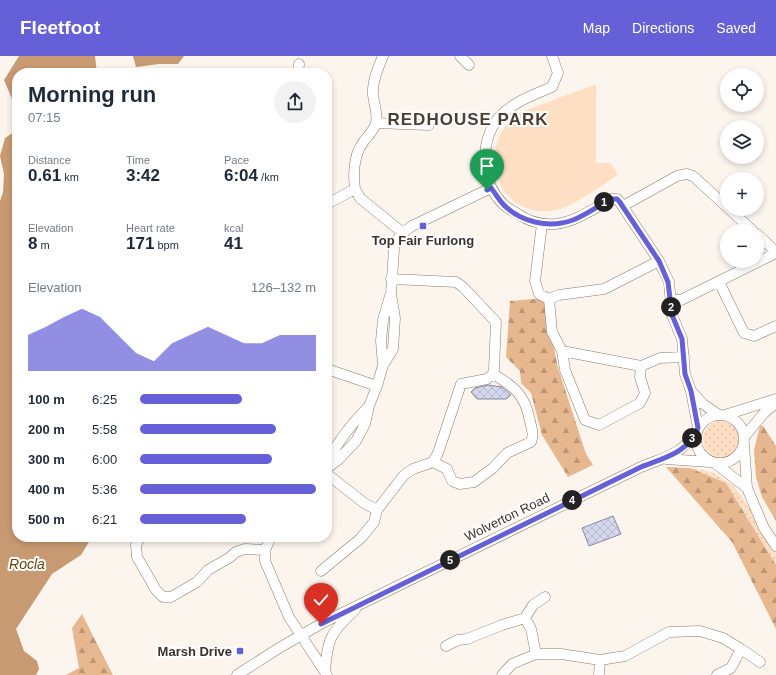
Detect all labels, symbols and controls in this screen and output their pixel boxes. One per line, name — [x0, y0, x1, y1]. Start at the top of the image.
text: Fleetfoot — [20, 17, 100, 38]
text: Map — [583, 20, 610, 36]
text: Directions — [632, 20, 694, 36]
text: Saved — [716, 20, 756, 36]
map controls — [720, 68, 764, 268]
button: locate — [720, 68, 764, 112]
button: share — [274, 81, 316, 123]
text: Morning run — [28, 82, 156, 107]
text: 07:15 — [28, 110, 61, 125]
district label: REDHOUSE PARK — [388, 110, 548, 129]
button: layers — [720, 120, 764, 164]
pin — [470, 149, 504, 190]
text: Distance — [28, 154, 71, 166]
text: Time — [126, 154, 150, 166]
text: Pace — [224, 154, 249, 166]
icon: arrive — [476, 155, 498, 177]
text: 0.61 — [28, 166, 61, 185]
text: 3:42 — [126, 166, 160, 185]
text: 6:04 — [224, 166, 258, 185]
text: km — [61, 171, 79, 183]
text: /km — [258, 171, 279, 183]
button: + — [720, 172, 764, 216]
pin: 1 — [594, 192, 614, 212]
text: 1 — [601, 196, 607, 208]
marker: Top Fair Furlong — [418, 221, 428, 231]
text: Elevation — [28, 222, 73, 234]
text: Heart rate — [126, 222, 175, 234]
text: kcal — [224, 222, 244, 234]
button: − — [720, 224, 764, 268]
place label: Top Fair Furlong — [372, 233, 474, 248]
text: 8 — [28, 234, 37, 253]
text: 171 — [126, 234, 154, 253]
text: 41 — [224, 234, 243, 253]
text: m — [37, 239, 50, 251]
text: bpm — [154, 239, 179, 251]
text: Elevation — [28, 280, 81, 295]
text: 126–132 m — [251, 280, 316, 295]
pin: 2 — [661, 297, 681, 317]
text: 2 — [668, 301, 674, 313]
text: 100 m — [28, 392, 65, 407]
text: 6:25 — [92, 392, 117, 407]
text: 200 m — [28, 422, 65, 437]
text: 5:58 — [92, 422, 117, 437]
pin: 3 — [682, 428, 702, 448]
text: 3 — [689, 432, 695, 444]
text: 300 m — [28, 452, 65, 467]
text: 6:00 — [92, 452, 117, 467]
text: 400 m — [28, 482, 65, 497]
text: 5:36 — [92, 482, 117, 497]
street label: Wolverton Road — [462, 490, 552, 544]
pin: 4 — [562, 490, 582, 510]
text: 4 — [569, 494, 575, 506]
text: 500 m — [28, 512, 65, 527]
text: 6:21 — [92, 512, 117, 527]
pin: 5 — [440, 550, 460, 570]
text: 5 — [447, 554, 453, 566]
water label: Rocla — [9, 556, 45, 572]
pin — [304, 583, 338, 624]
icon: check — [310, 589, 332, 611]
place label: Marsh Drive — [158, 644, 232, 659]
marker: Marsh Drive — [235, 646, 245, 656]

